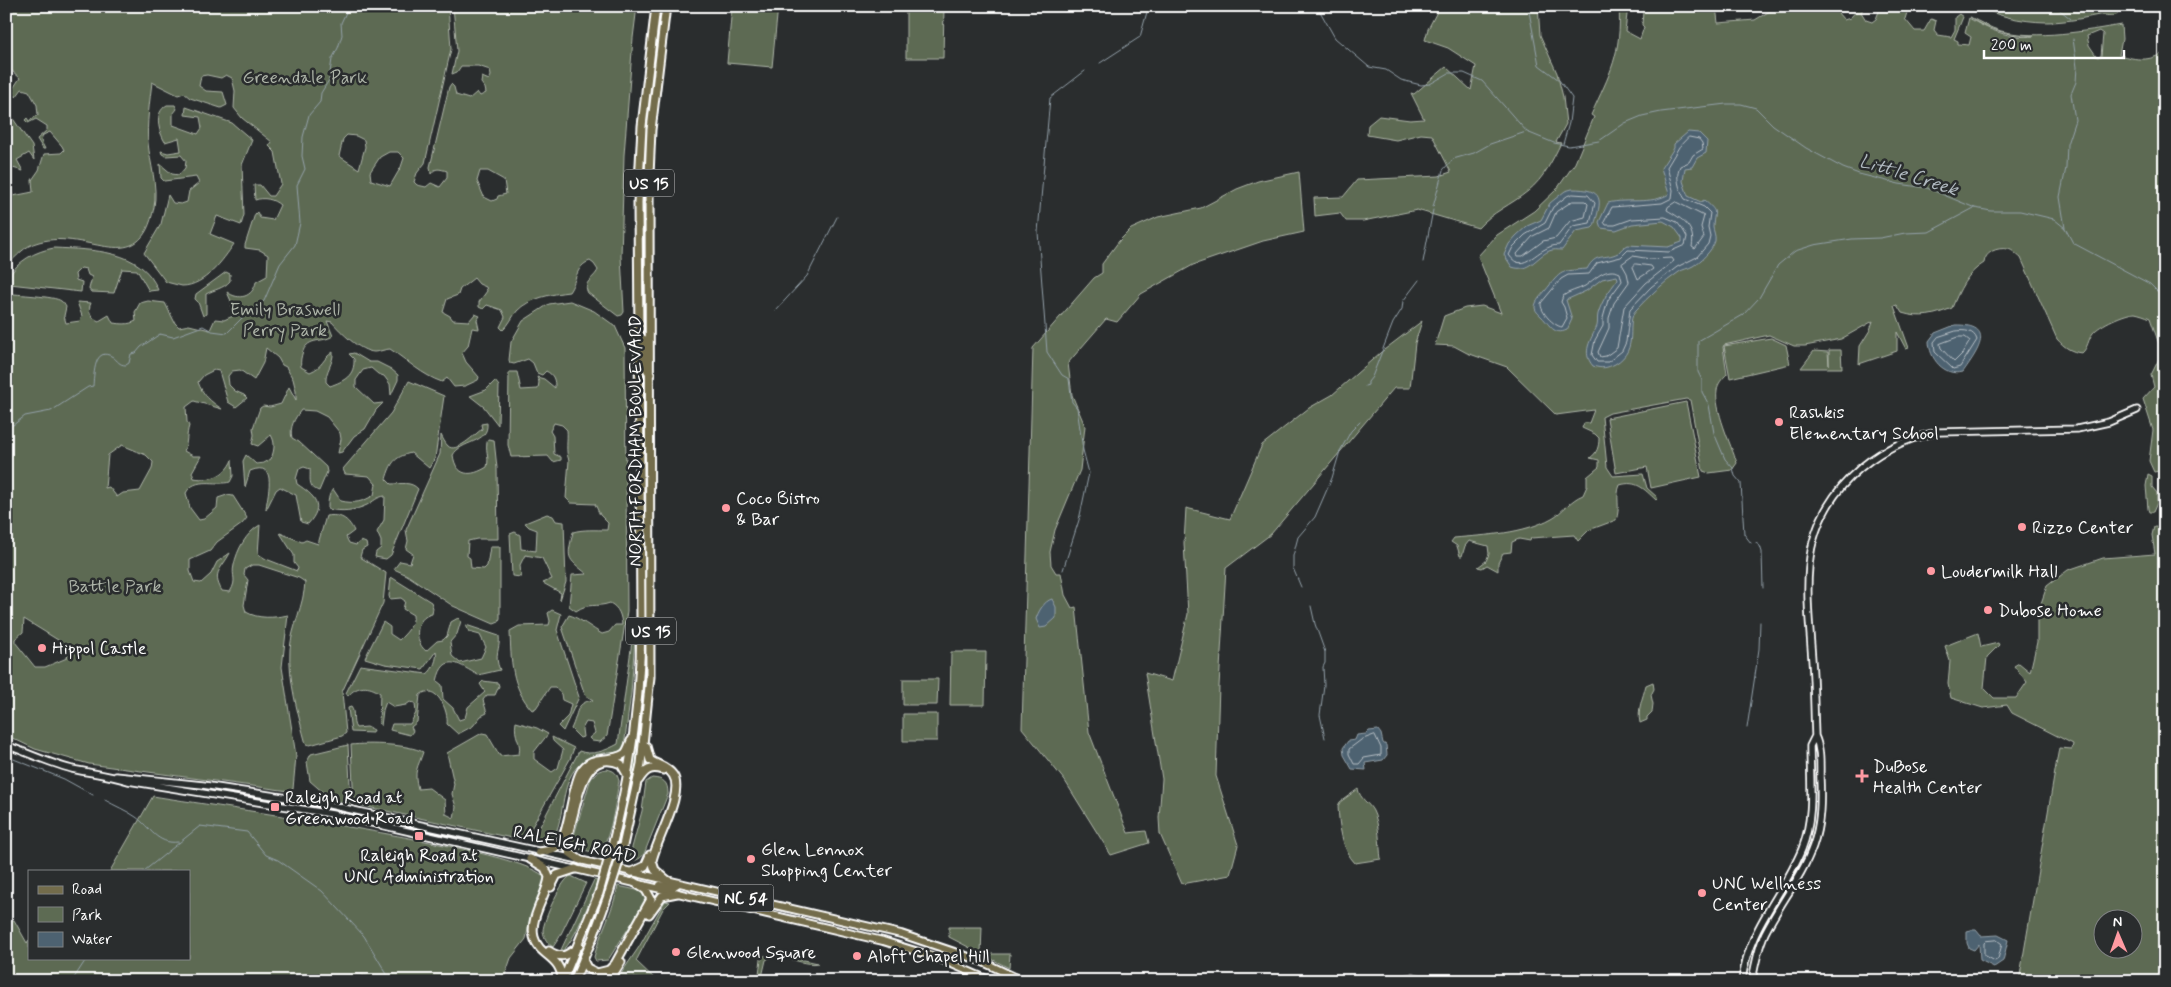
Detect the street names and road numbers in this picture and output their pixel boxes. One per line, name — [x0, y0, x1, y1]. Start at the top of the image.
road number: US 15 — [624, 170, 674, 197]
street label: NORTH FORDHAM BOULEVARD — [624, 315, 648, 567]
road number: US 15 — [626, 618, 676, 644]
street label: RALEIGH ROAD — [511, 820, 639, 870]
road number: NC 54 — [718, 884, 774, 911]

